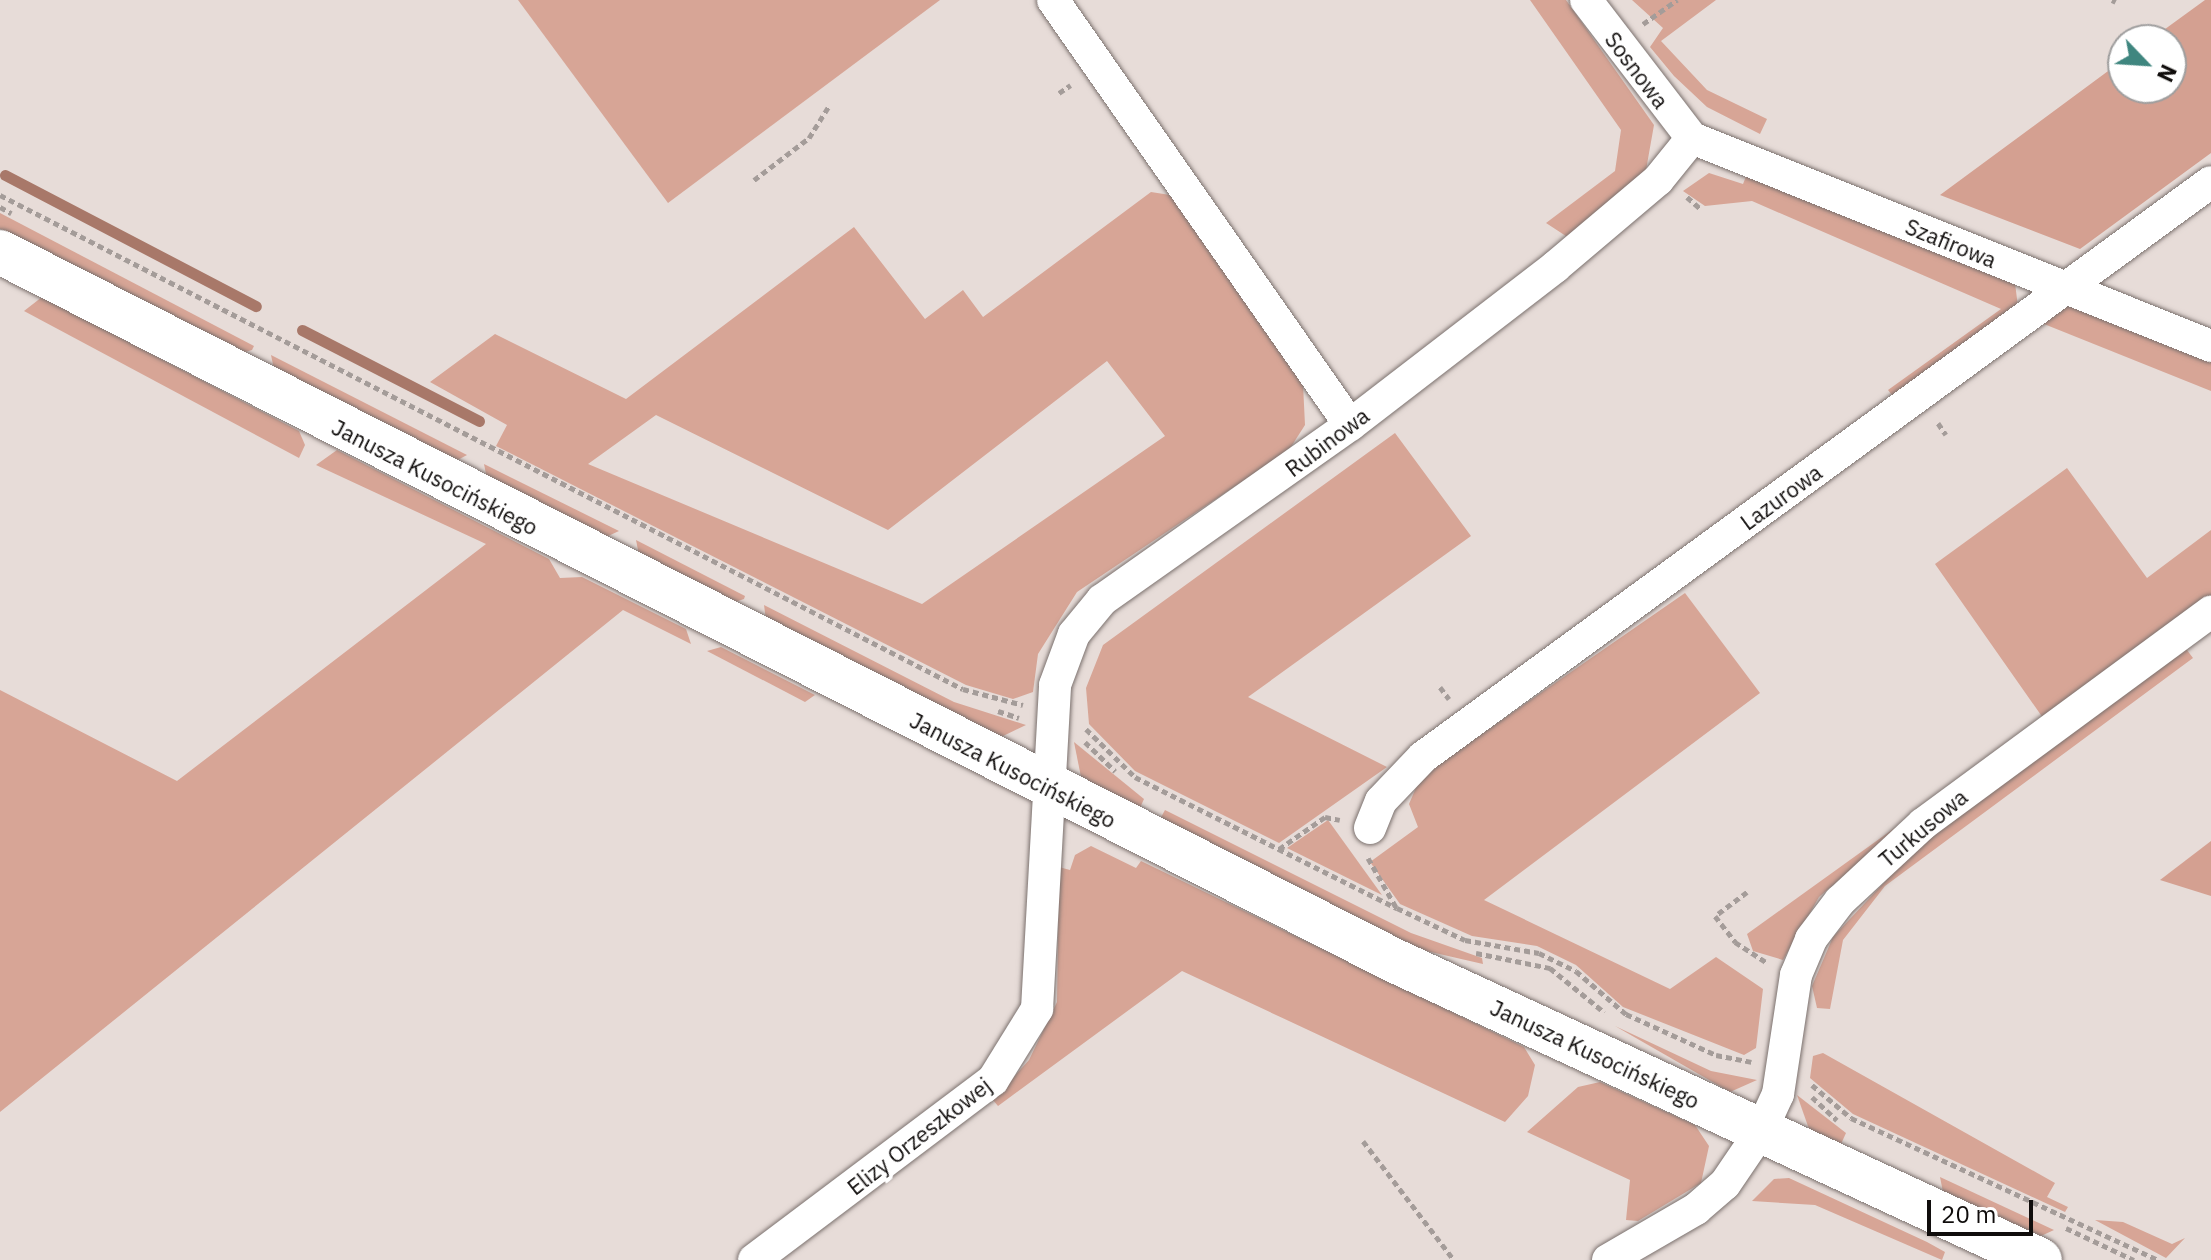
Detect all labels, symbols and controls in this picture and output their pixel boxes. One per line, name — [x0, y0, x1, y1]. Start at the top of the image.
north arrow — [2107, 24, 2187, 104]
street label: Sosnowa — [1600, 27, 1674, 113]
text: N — [2151, 60, 2184, 87]
street label: Szafirowa — [1902, 213, 2000, 273]
street label: Rubinowa — [1280, 402, 1374, 482]
street label: Janusza Kusocińskiego — [328, 414, 542, 540]
street label: Lazurowa — [1735, 459, 1827, 535]
street label: Janusza Kusocińskiego — [906, 707, 1120, 833]
street label: Turkusowa — [1873, 783, 1973, 873]
street label: Janusza Kusocińskiego — [1486, 994, 1704, 1114]
street label: Elizy Orzeszkowej — [842, 1072, 996, 1200]
scale bar — [1931, 1184, 2037, 1234]
text: 20 m — [1941, 1198, 1996, 1230]

